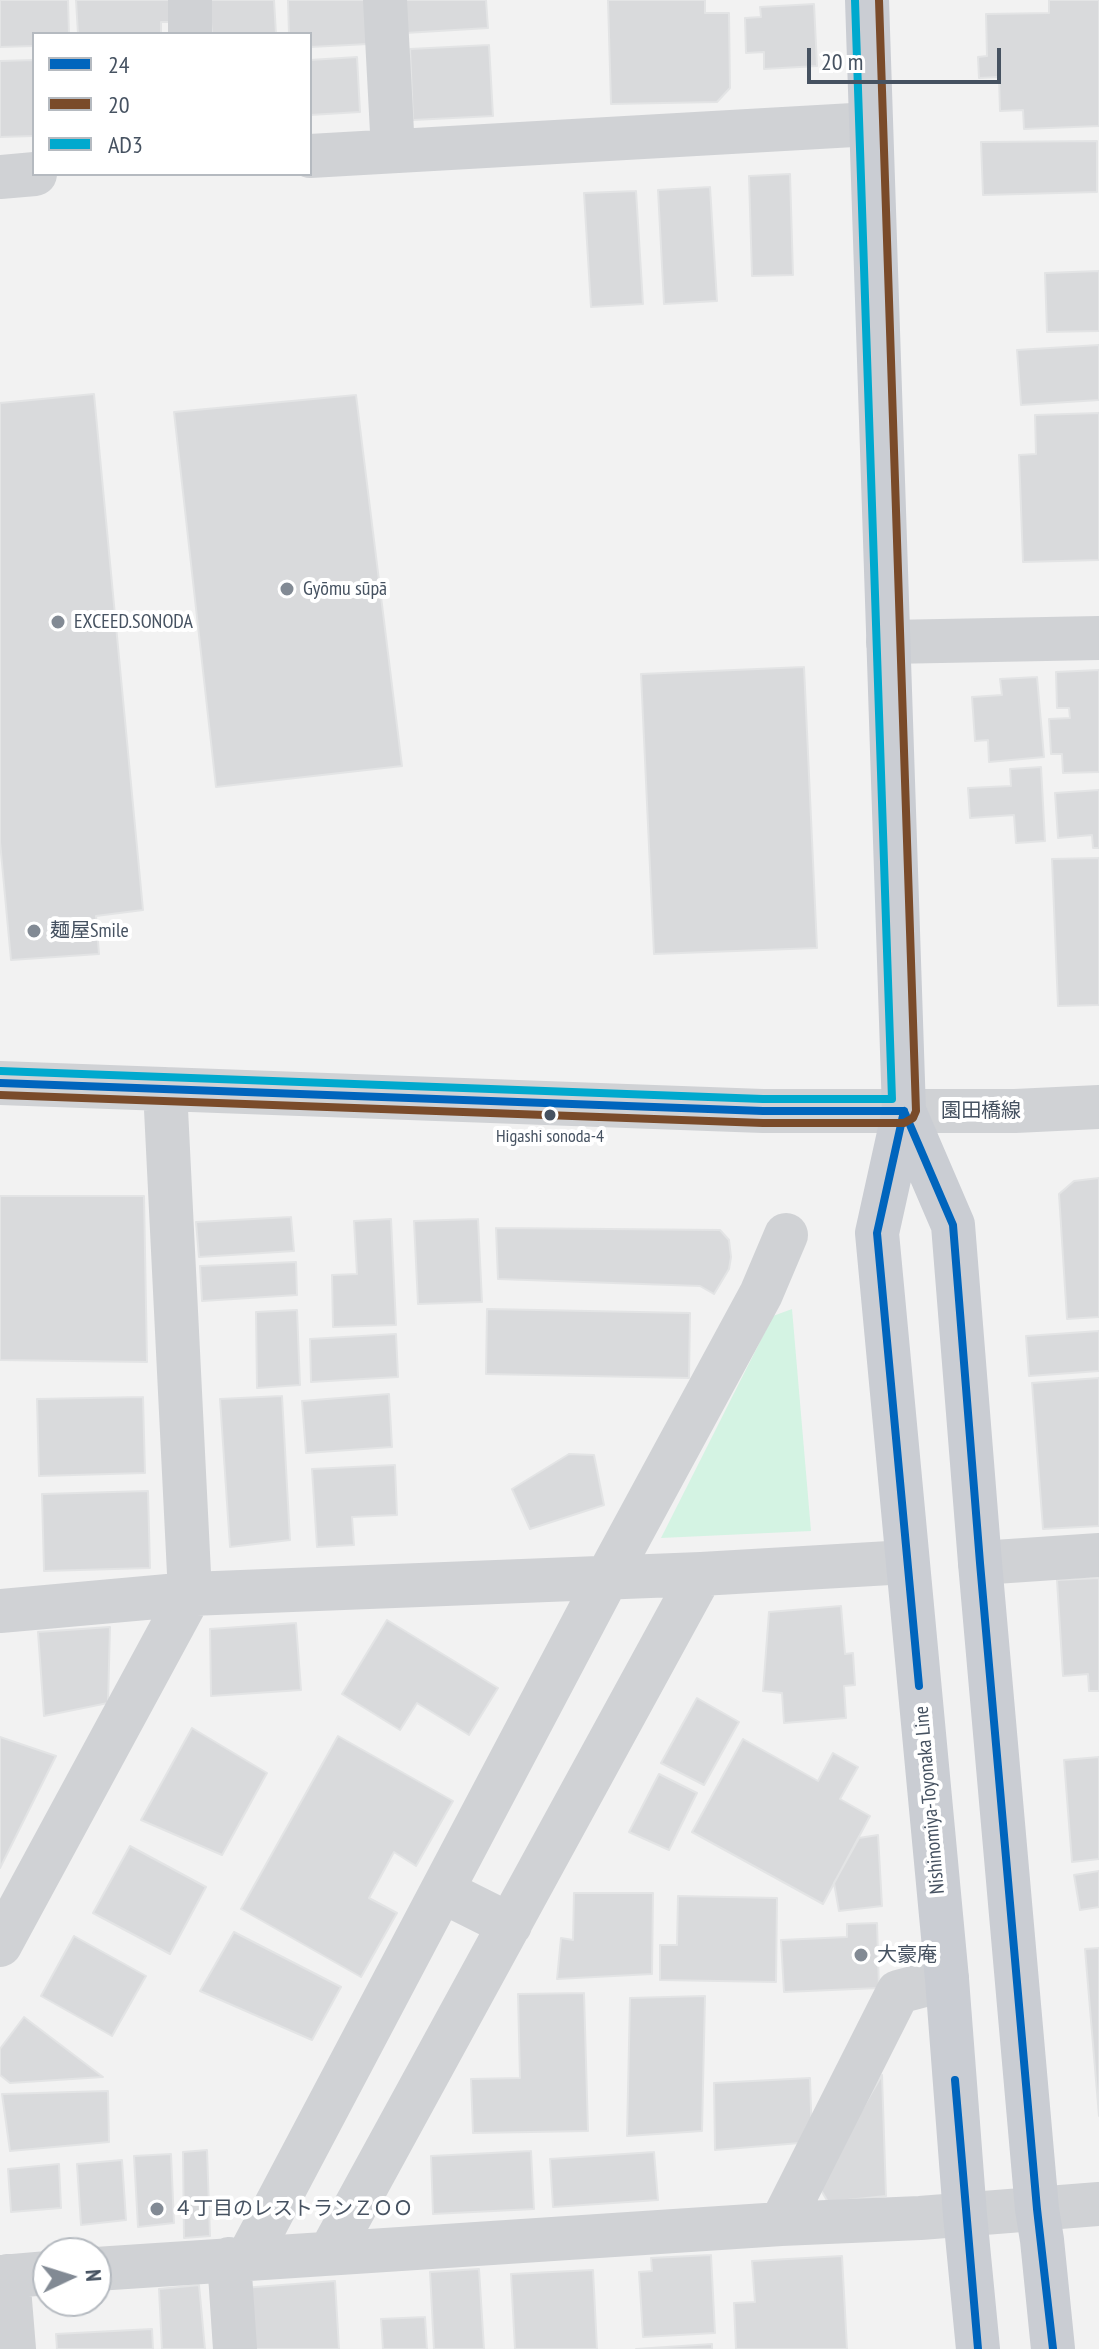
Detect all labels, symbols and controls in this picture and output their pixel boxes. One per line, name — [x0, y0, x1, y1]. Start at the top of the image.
legend — [32, 32, 312, 176]
scale bar — [811, 32, 1005, 82]
text: 20 m — [821, 46, 863, 77]
text: 24 — [108, 49, 130, 80]
text: 20 — [108, 89, 130, 120]
text: AD3 — [108, 129, 143, 160]
place label: Gyōmu sūpā — [303, 577, 387, 601]
marker: Gyōmu sūpā — [278, 580, 296, 598]
place label: EXCEED.SONODA — [74, 610, 193, 634]
marker: EXCEED.SONODA — [49, 613, 67, 631]
place label: 麺屋Smile — [50, 919, 129, 943]
marker: 麺屋Smile — [25, 922, 43, 940]
street label: 園田橋線 — [941, 1099, 1021, 1123]
marker: Higashi sonoda-4 — [542, 1107, 558, 1123]
place label: Higashi sonoda-4 — [496, 1126, 604, 1148]
street label: Nishinomiya-Toyonaka Line — [910, 1705, 950, 1895]
place label: 大豪庵 — [877, 1943, 937, 1967]
marker: 大豪庵 — [852, 1946, 870, 1964]
place label: ４丁目のレストランＺＯＯ — [173, 2197, 413, 2221]
marker: ４丁目のレストランＺＯＯ — [148, 2200, 166, 2218]
north arrow — [32, 2237, 112, 2317]
text: N — [80, 2269, 108, 2282]

